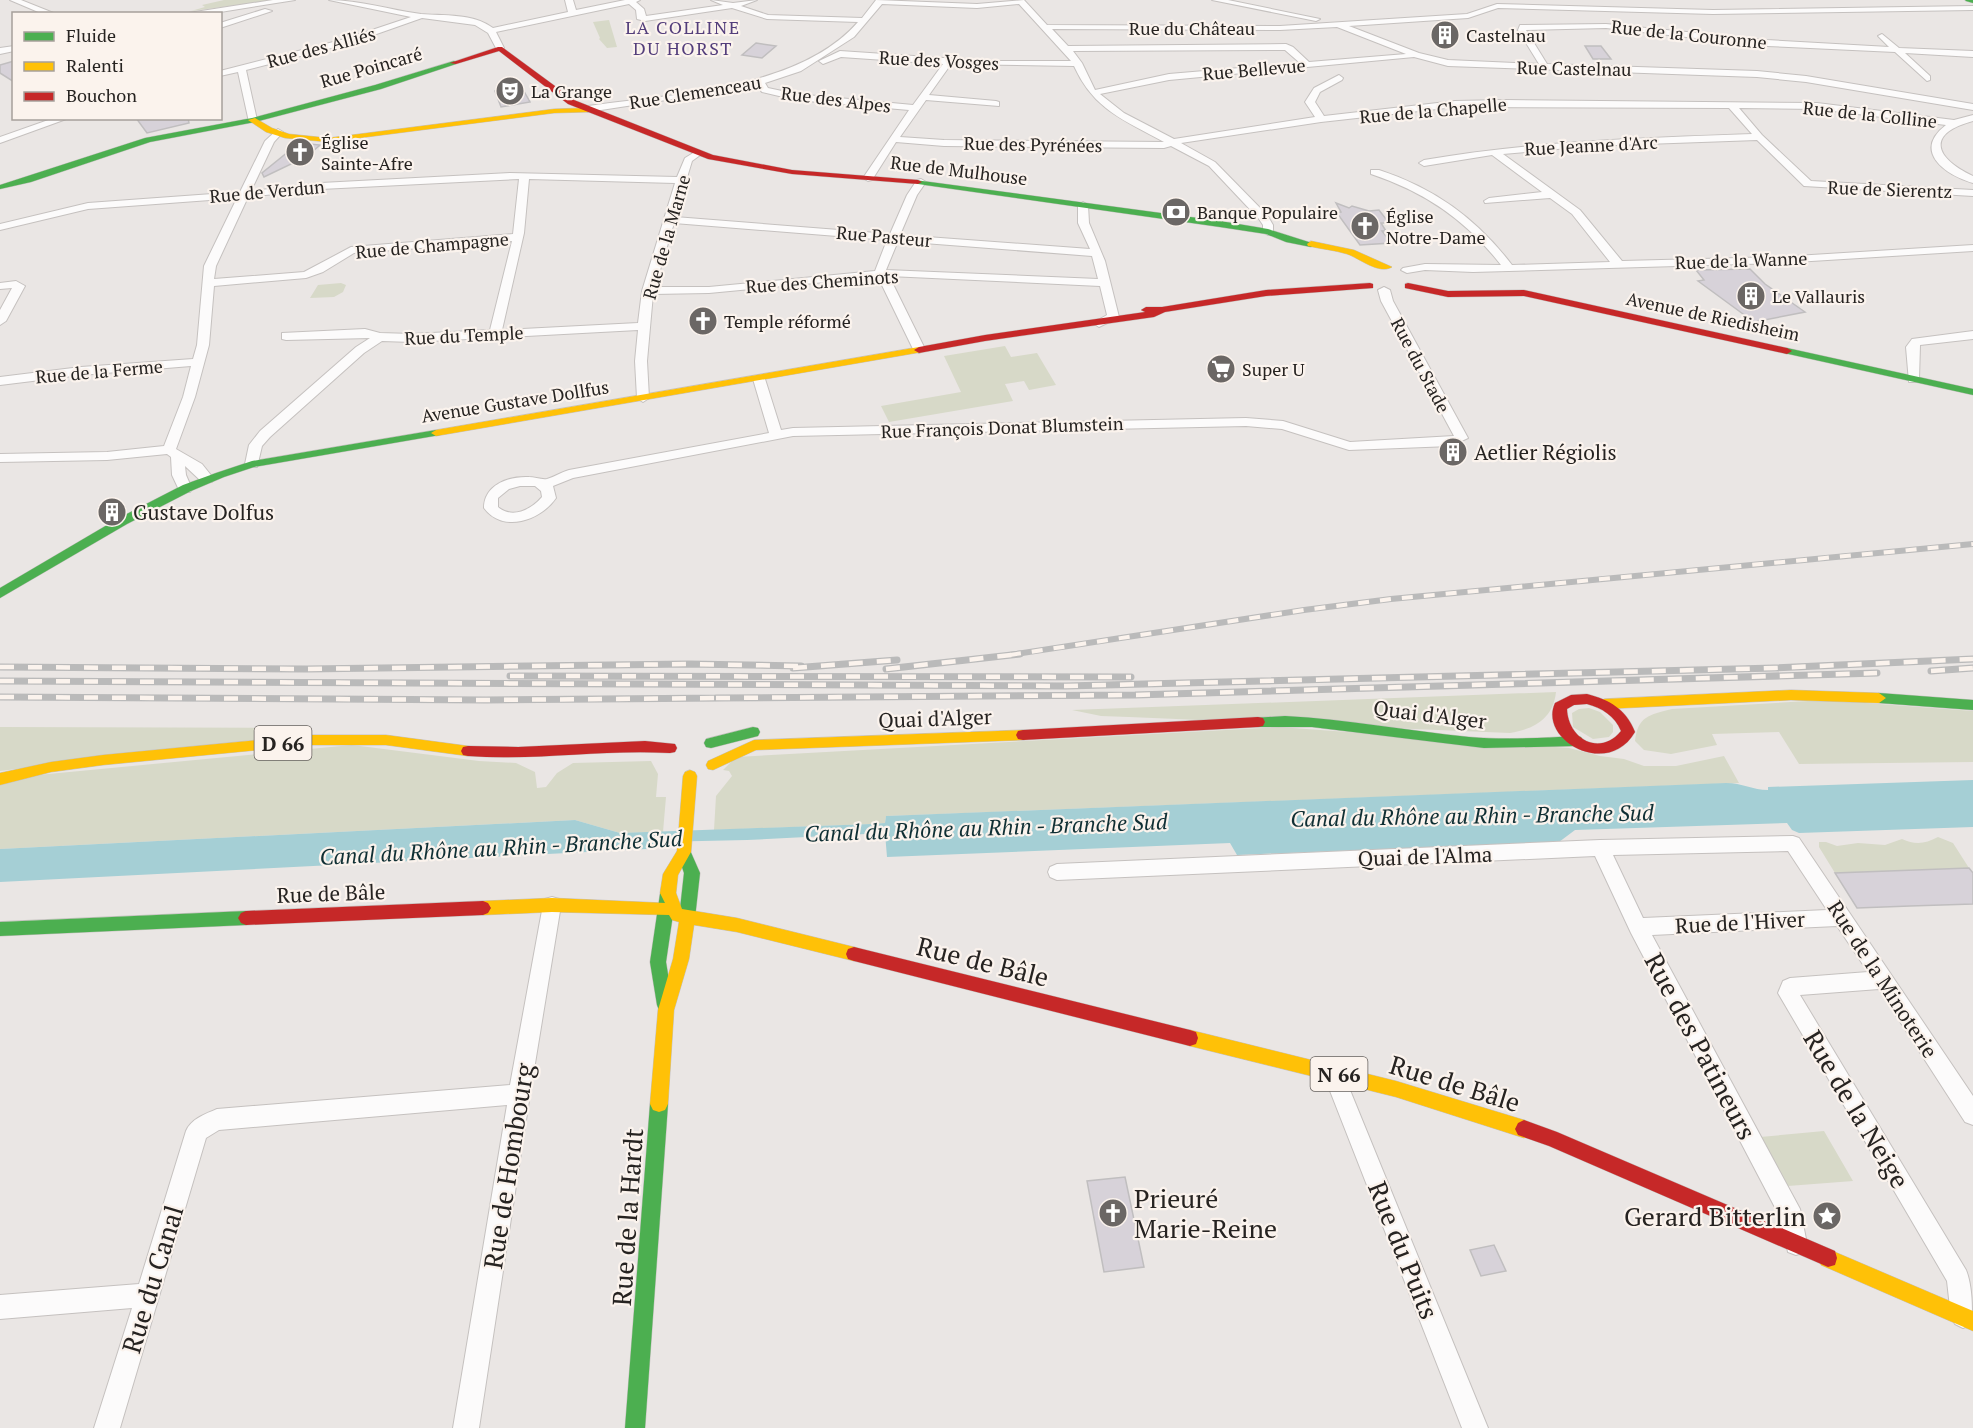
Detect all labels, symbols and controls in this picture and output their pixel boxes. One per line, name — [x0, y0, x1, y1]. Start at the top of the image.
legend — [12, 12, 222, 120]
street label: Rue de la Couronne — [1610, 14, 1768, 54]
district label: LA COLLINE DU HORST — [625, 15, 741, 60]
street label: Rue du Château — [1129, 16, 1255, 40]
building icon: Castelnau — [1429, 19, 1461, 51]
street label: Rue des Alliés — [264, 21, 378, 73]
text: Fluide — [66, 23, 116, 47]
place label: Castelnau — [1466, 23, 1546, 47]
street label: Rue Poincaré — [317, 41, 425, 93]
street label: Rue des Vosges — [878, 45, 1000, 75]
text: Ralenti — [66, 53, 124, 77]
street label: Rue Bellevue — [1201, 53, 1307, 85]
street label: Rue Castelnau — [1516, 55, 1632, 81]
street label: Rue Clemenceau — [627, 70, 763, 114]
theatre icon: La Grange — [494, 75, 526, 107]
place label: La Grange — [531, 79, 612, 103]
street label: Rue des Alpes — [780, 80, 892, 118]
text: Bouchon — [66, 83, 137, 107]
street label: Rue de la Chapelle — [1358, 92, 1508, 128]
street label: Rue de la Colline — [1802, 95, 1938, 133]
place label: Église Sainte-Afre — [321, 130, 413, 175]
street label: Rue Jeanne d'Arc — [1524, 130, 1658, 160]
street label: Rue des Pyrénées — [963, 131, 1103, 157]
church icon: Église Sainte-Afre — [284, 136, 316, 168]
street label: Rue de Mulhouse — [889, 150, 1029, 190]
street label: Rue de la Marne — [637, 172, 695, 302]
street label: Rue de Verdun — [208, 174, 326, 208]
street label: Rue de Sierentz — [1827, 175, 1953, 203]
bank icon: Banque Populaire — [1160, 196, 1192, 228]
place label: Banque Populaire — [1197, 200, 1338, 224]
place label: Église Notre-Dame — [1386, 204, 1486, 249]
church icon: Église Notre-Dame — [1349, 210, 1381, 242]
street label: Rue Pasteur — [835, 220, 933, 252]
street label: Rue de Champagne — [354, 226, 510, 264]
street label: Rue de la Wanne — [1674, 246, 1808, 274]
street label: Rue des Cheminots — [745, 264, 899, 298]
building icon: Le Vallauris — [1735, 280, 1767, 312]
place label: Le Vallauris — [1772, 284, 1865, 308]
street label: Avenue de Riedisheim — [1624, 286, 1802, 346]
church icon: Temple réformé — [687, 305, 719, 337]
place label: Temple réformé — [724, 309, 851, 333]
street label: Rue du Stade — [1386, 313, 1456, 417]
street label: Rue du Temple — [404, 320, 524, 350]
street label: Rue de la Ferme — [34, 353, 164, 389]
supermarket icon: Super U — [1205, 353, 1237, 385]
place label: Super U — [1242, 357, 1305, 381]
street label: Avenue Gustave Dollfus — [419, 374, 611, 428]
street label: Rue François Donat Blumstein — [880, 411, 1124, 443]
building icon: Aetlier Régiolis — [1437, 436, 1469, 468]
place label: Aetlier Régiolis — [1474, 438, 1617, 466]
building icon: Gustave Dolfus — [96, 496, 128, 528]
place label: Gustave Dolfus — [133, 498, 274, 526]
street label: Quai d'Alger — [1372, 693, 1488, 735]
street label: Quai d'Alger — [878, 702, 992, 734]
road number: D 66 — [254, 726, 312, 760]
water label: Canal du Rhône au Rhin - Branche Sud — [1290, 797, 1655, 833]
water label: Canal du Rhône au Rhin - Branche Sud — [804, 806, 1169, 848]
water label: Canal du Rhône au Rhin - Branche Sud — [319, 823, 684, 871]
street label: Quai de l'Alma — [1357, 840, 1493, 872]
street label: Rue de Bâle — [276, 877, 386, 909]
street label: Rue de la Minoterie — [1822, 895, 1944, 1063]
street label: Rue de l'Hiver — [1674, 905, 1806, 939]
street label: Rue de Bâle — [914, 928, 1052, 994]
street label: Rue des Patineurs — [1637, 947, 1765, 1145]
street label: Rue de la Neige — [1796, 1024, 1918, 1194]
street label: Rue de Bâle — [1386, 1047, 1524, 1119]
road number: N 66 — [1310, 1057, 1368, 1091]
street label: Rue de Hombourg — [475, 1061, 541, 1271]
street label: Rue de la Hardt — [604, 1127, 650, 1307]
street label: Rue du Puits — [1361, 1176, 1447, 1324]
place label: Prieuré Marie-Reine — [1134, 1181, 1277, 1245]
church icon: Prieuré Marie-Reine — [1097, 1197, 1129, 1229]
place label: Gerard Bitterlin — [1624, 1199, 1806, 1233]
place icon: Gerard Bitterlin — [1811, 1200, 1843, 1232]
street label: Rue du Canal — [113, 1201, 191, 1357]

